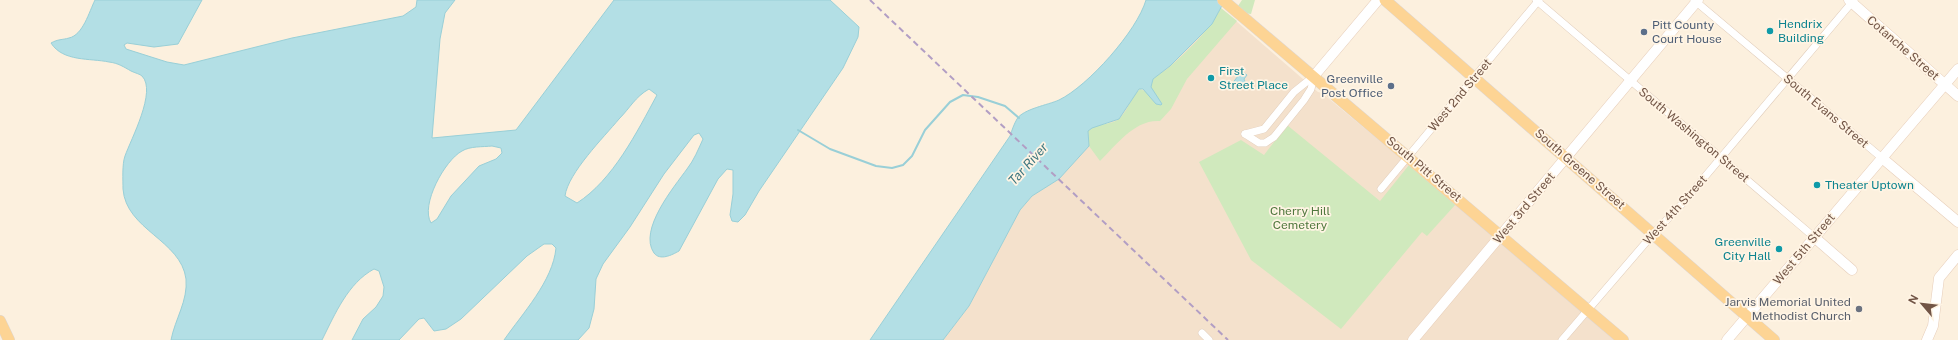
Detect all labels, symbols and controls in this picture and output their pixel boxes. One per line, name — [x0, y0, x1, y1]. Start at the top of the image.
street label: Cotanche Street — [1864, 13, 1942, 83]
place label: Hendrix Building — [1778, 17, 1824, 45]
place label: Pitt County Court House — [1652, 18, 1722, 46]
marker: Hendrix Building — [1765, 26, 1775, 36]
marker: Pitt County Court House — [1639, 27, 1649, 37]
street label: West 2nd Street — [1426, 56, 1495, 134]
place label: First Street Place — [1219, 64, 1288, 92]
street label: South Evans Street — [1781, 71, 1872, 151]
place label: Greenville Post Office — [1321, 72, 1383, 100]
marker: First Street Place — [1206, 73, 1216, 83]
marker: Greenville Post Office — [1386, 81, 1396, 91]
street label: South Washington Street — [1636, 85, 1752, 186]
street label: South Greene Street — [1532, 126, 1628, 212]
street label: South Pitt Street — [1384, 134, 1465, 205]
water label: Tar River — [1005, 140, 1051, 188]
street label: West 3rd Street — [1490, 169, 1558, 246]
street label: West 4th Street — [1640, 172, 1710, 247]
place label: Theater Uptown — [1825, 178, 1914, 192]
marker: Theater Uptown — [1812, 180, 1822, 190]
park label: Cherry Hill Cemetery — [1270, 204, 1330, 232]
street label: West 5th Street — [1770, 210, 1838, 287]
place label: Greenville City Hall — [1715, 235, 1771, 263]
marker: Greenville City Hall — [1774, 244, 1784, 254]
north arrow — [1902, 284, 1942, 324]
text: N — [1906, 293, 1920, 306]
place label: Jarvis Memorial United Methodist Church — [1725, 295, 1851, 323]
marker: Jarvis Memorial United Methodist Church — [1854, 304, 1864, 314]

